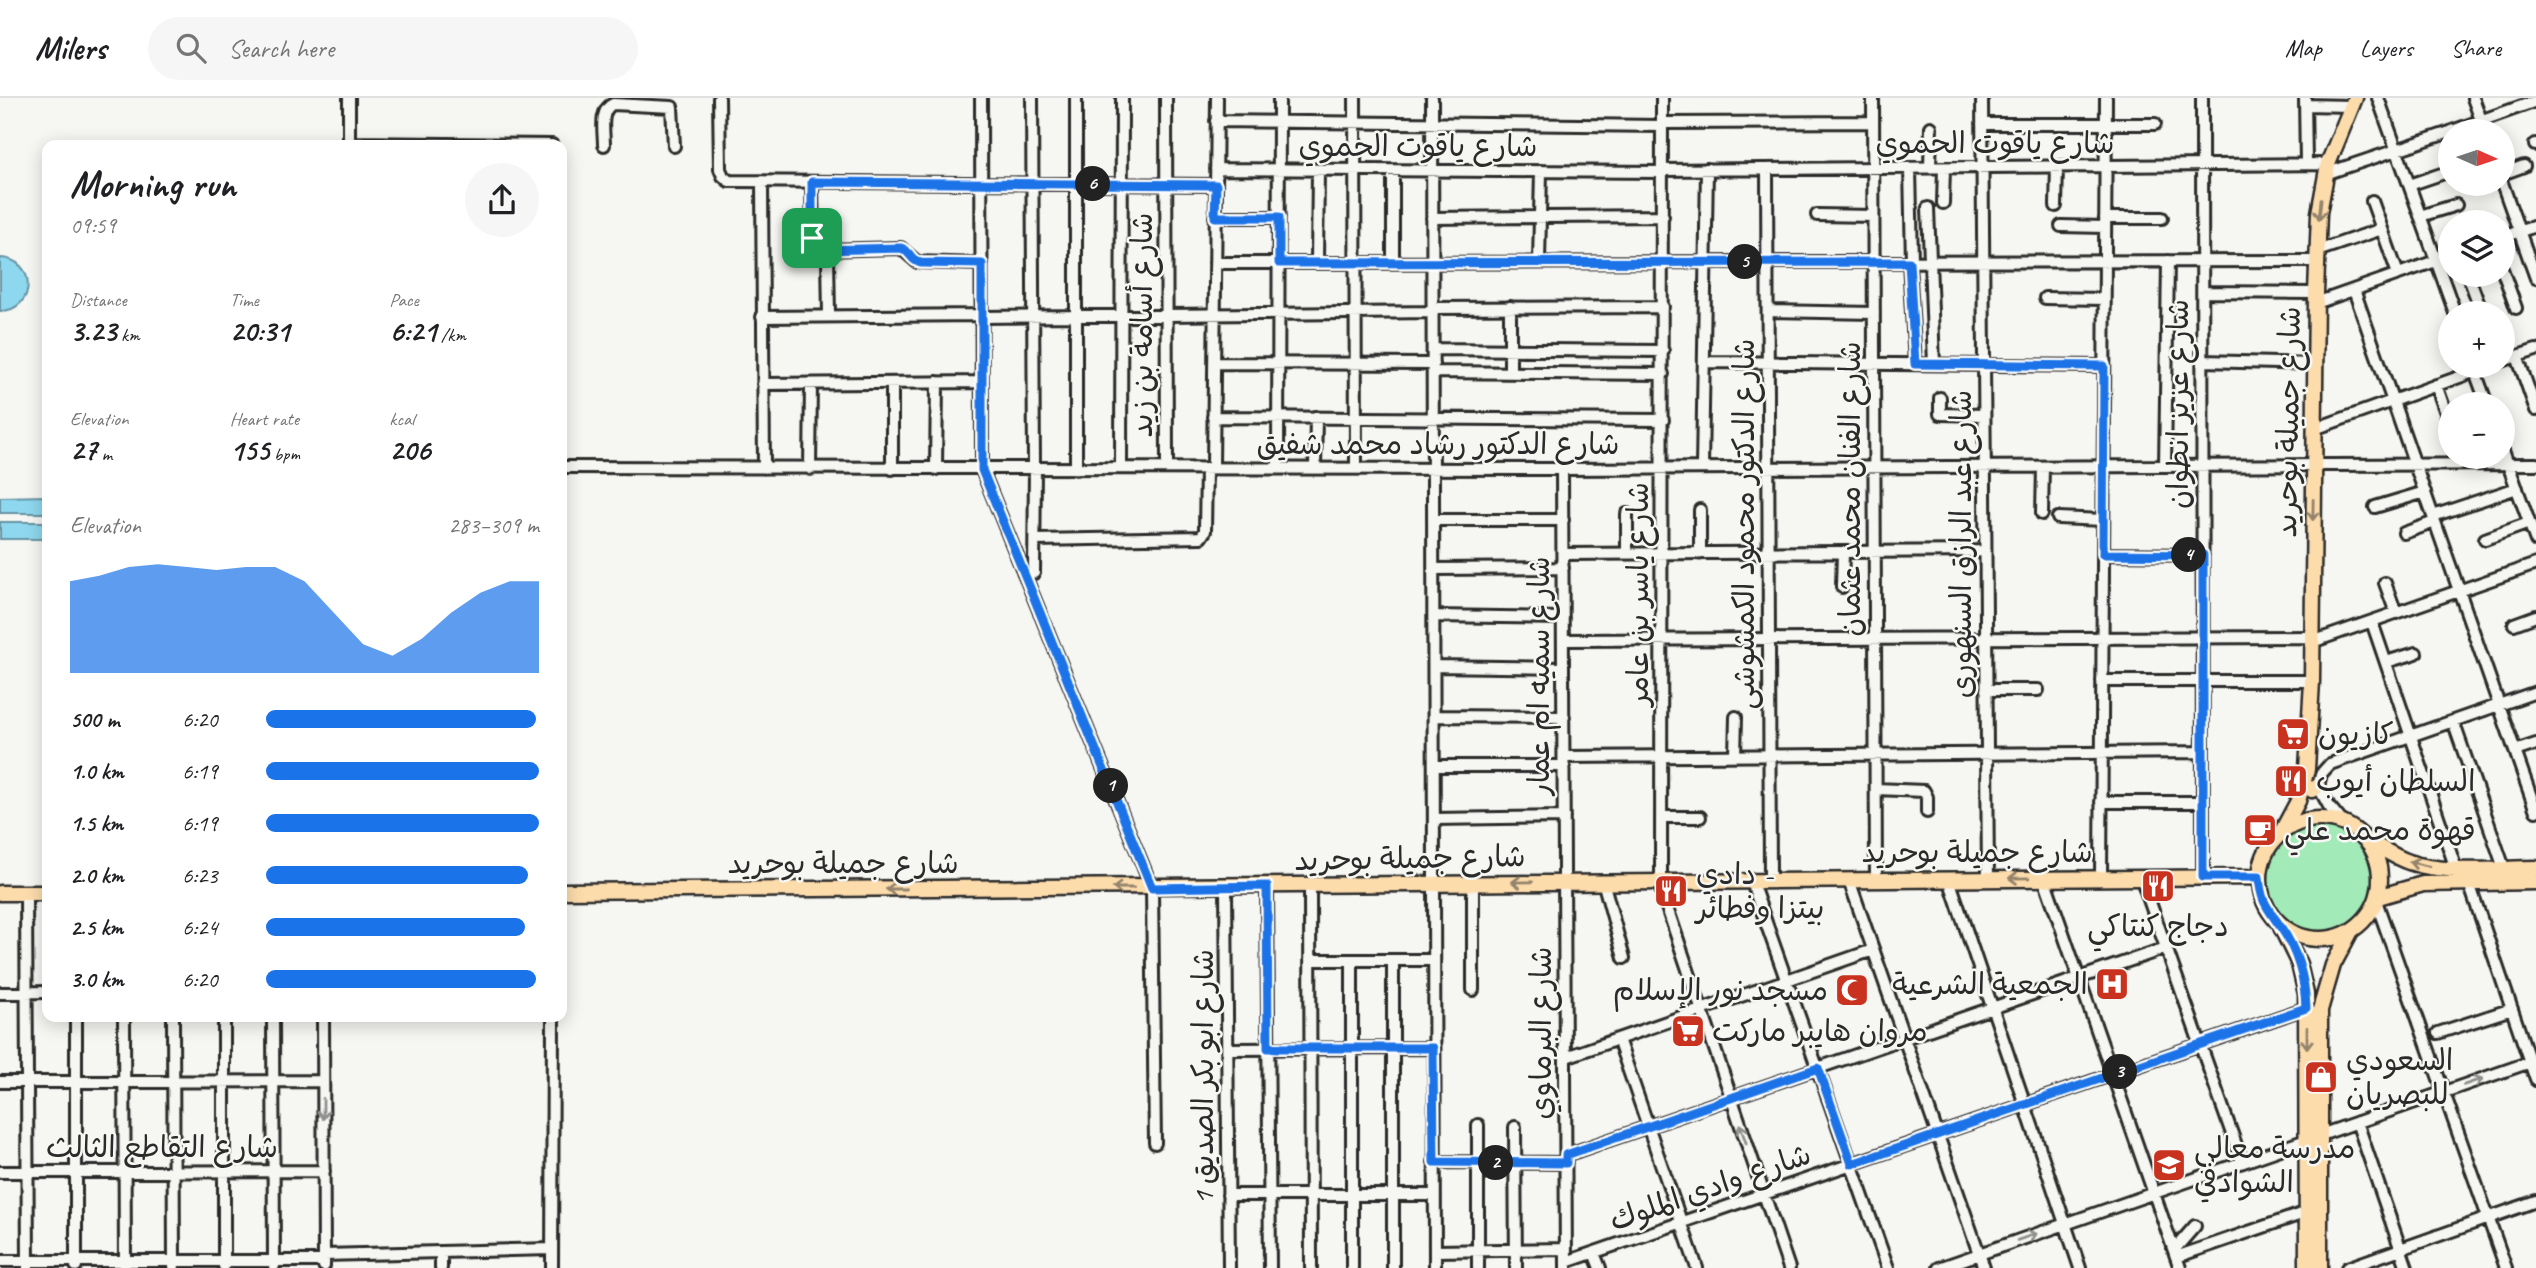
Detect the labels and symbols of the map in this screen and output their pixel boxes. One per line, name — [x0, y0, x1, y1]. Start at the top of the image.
north arrow — [2438, 119, 2515, 196]
street label: شارع ياقوت الحموي — [1875, 124, 2115, 164]
street label: شارع ياقوت الحموي — [1298, 127, 1538, 167]
pin: 6 — [1076, 166, 1110, 202]
one-way arrow — [2313, 197, 2326, 220]
pin — [782, 208, 842, 268]
street label: شارع أسامة بن زيد — [1123, 213, 1163, 437]
pin: 5 — [1728, 244, 1762, 280]
street label: شارع عزيز انطوان — [2159, 299, 2199, 509]
street label: شارع جميلة بوحريد — [2267, 306, 2311, 538]
street label: شارع الدكتور محمود الكمشوشى — [1725, 339, 1765, 709]
street label: شارع الفنان محمد عثمان — [1831, 341, 1871, 637]
street label: شارع عبد الرازق السنهورى — [1942, 390, 1982, 698]
street label: شارع الدكتور رشاد محمد شفيق — [1256, 425, 1620, 465]
street label: شارع ياسر بن عامر — [1619, 482, 1659, 709]
one-way arrow — [2307, 498, 2320, 521]
pin: 4 — [2172, 538, 2206, 573]
street label: شارع سميه ام عمار — [1520, 556, 1561, 797]
supermarket icon: كازيون — [2274, 715, 2312, 753]
place label: كازيون — [2318, 715, 2394, 754]
restaurant icon: السلطان أيوب — [2272, 762, 2310, 800]
place label: السلطان أيوب — [2316, 762, 2476, 800]
pin: 1 — [1094, 768, 1128, 804]
cafe icon: قهوة محمد علي — [2241, 811, 2279, 849]
place label: قهوة محمد علي — [2284, 811, 2476, 856]
street label: شارع جميلة بوحريد — [1861, 833, 2093, 873]
street label: شارع جميلة بوحريد — [1294, 837, 1526, 881]
street label: شارع جميلة بوحريد — [727, 844, 959, 884]
place label: دادي - بيتزا وفطائر — [1693, 855, 1824, 927]
one-way arrow — [2408, 857, 2431, 871]
restaurant icon: دجاج كنتاكي — [2139, 867, 2177, 905]
restaurant icon: دادي - بيتزا وفطائر — [1652, 872, 1690, 910]
one-way arrow — [2008, 872, 2031, 885]
one-way arrow — [1511, 876, 1534, 889]
one-way arrow — [1112, 881, 1135, 895]
one-way arrow — [885, 882, 908, 896]
place label: دجاج كنتاكي — [2087, 907, 2229, 952]
street label: شارع البرماوي — [1522, 947, 1562, 1119]
street label: شارع ابو بكر الصديق 1 — [1184, 949, 1224, 1205]
place label: الجمعية الشرعية — [1892, 965, 2088, 1003]
hospital icon: الجمعية الشرعية — [2093, 965, 2131, 1003]
place label: مسجد نور الإسلام — [1613, 971, 1828, 1012]
mosque icon: مسجد نور الإسلام — [1833, 971, 1871, 1009]
supermarket icon: مروان هايبر ماركت — [1669, 1012, 1707, 1050]
place label: مروان هايبر ماركت — [1712, 1012, 1928, 1050]
one-way arrow — [2300, 1026, 2313, 1049]
place label: السعودي للبصريان — [2346, 1041, 2454, 1113]
pin: 3 — [2102, 1054, 2138, 1090]
shop icon: السعودي للبصريان — [2302, 1058, 2340, 1096]
one-way arrow — [2461, 1075, 2483, 1087]
one-way arrow — [317, 1098, 330, 1121]
one-way arrow — [1736, 1123, 1749, 1145]
street label: شارع التقاطع الثالث — [46, 1128, 278, 1169]
place label: مدرسة معالي الشوادفي — [2194, 1129, 2356, 1203]
street label: شارع وادي الملوك — [1604, 1135, 1816, 1241]
pin: 2 — [1478, 1146, 1514, 1180]
school or university icon: مدرسة معالي الشوادفي — [2150, 1146, 2188, 1184]
one-way arrow — [2015, 1230, 2037, 1242]

